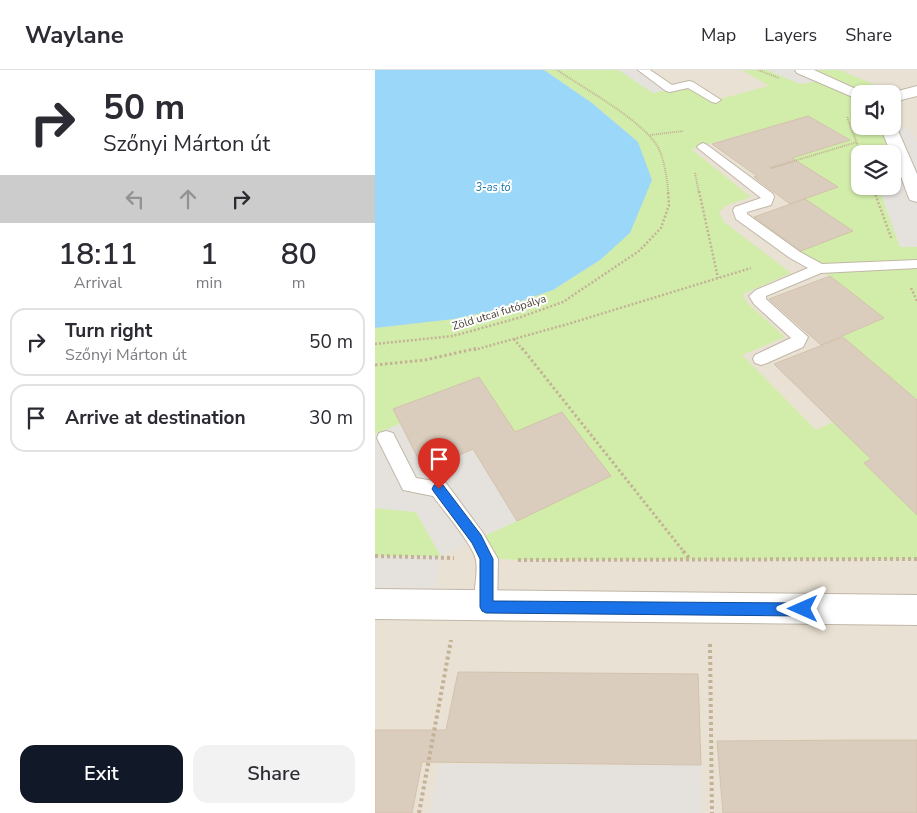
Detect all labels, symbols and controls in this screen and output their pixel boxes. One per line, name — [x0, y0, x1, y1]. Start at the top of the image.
text: Waylane — [25, 19, 124, 51]
text: Map — [701, 23, 736, 47]
text: Layers — [764, 23, 817, 47]
text: Share — [845, 23, 892, 47]
text: 50 m — [103, 84, 185, 131]
map controls — [851, 85, 901, 195]
button: sound — [851, 85, 901, 135]
icon: right — [20, 90, 85, 155]
text: Szőnyi Márton út — [103, 129, 270, 159]
button: layers — [851, 145, 901, 195]
water label: 3-as tó — [475, 180, 511, 195]
icon: left — [121, 185, 149, 213]
icon: ahead — [174, 185, 202, 213]
icon: right — [227, 185, 255, 213]
text: 18:11 — [58, 234, 137, 275]
text: 1 — [200, 234, 218, 275]
text: 80 — [281, 234, 317, 275]
text: Arrival — [74, 272, 122, 294]
text: min — [196, 272, 222, 294]
text: m — [292, 272, 306, 294]
street label: Zöld utcai futópálya — [450, 291, 548, 334]
text: Turn right — [65, 318, 152, 344]
icon: right — [22, 328, 50, 356]
text: 50 m — [309, 329, 353, 355]
text: Szőnyi Márton út — [65, 344, 187, 366]
icon: arrive — [22, 404, 50, 432]
text: Arrive at destination — [65, 405, 246, 431]
text: 30 m — [309, 405, 353, 431]
pin — [418, 438, 460, 489]
icon: arrive — [425, 445, 453, 473]
position arrow — [776, 582, 828, 634]
button: Exit — [20, 745, 183, 803]
button: Share — [193, 745, 355, 803]

